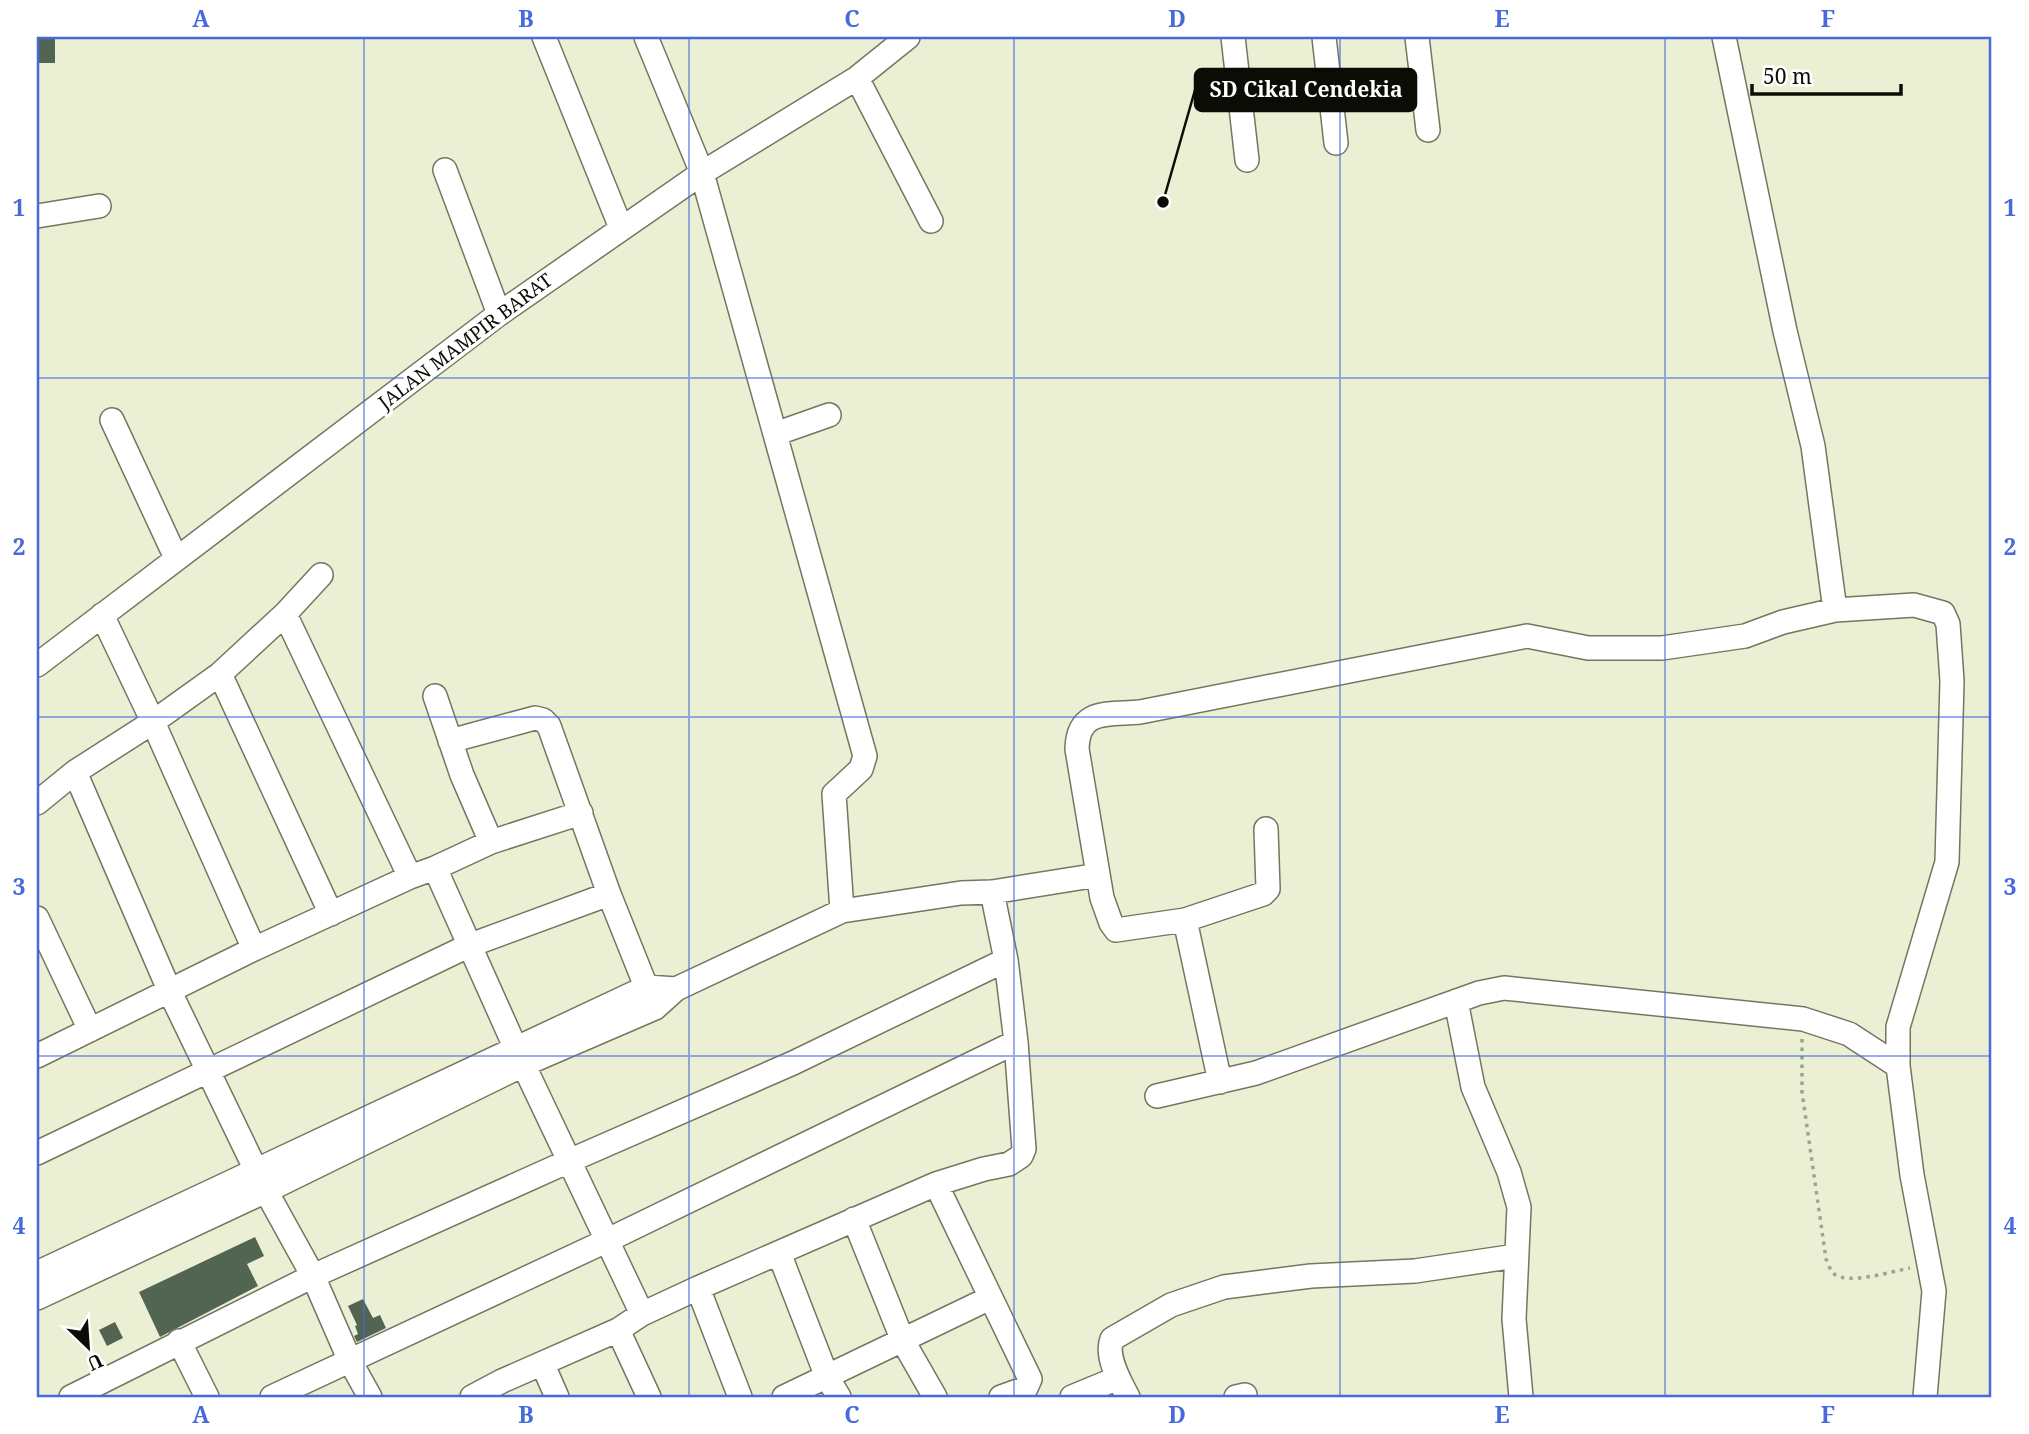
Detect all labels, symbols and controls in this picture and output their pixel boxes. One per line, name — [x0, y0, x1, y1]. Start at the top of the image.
text: A — [192, 2, 210, 34]
text: B — [518, 2, 534, 34]
text: C — [844, 2, 860, 34]
text: D — [1168, 2, 1186, 34]
text: E — [1494, 2, 1510, 34]
text: F — [1821, 2, 1835, 34]
scale bar — [1752, 52, 1901, 96]
text: 50 m — [1763, 62, 1812, 90]
callout: SD Cikal Cendekia — [1195, 69, 1416, 111]
text: SD Cikal Cendekia — [1209, 75, 1403, 103]
text: 1 — [13, 191, 26, 223]
text: 1 — [2004, 191, 2017, 223]
street label: JALAN MAMPIR BARAT — [372, 267, 558, 416]
text: 2 — [13, 530, 26, 562]
text: 2 — [2004, 530, 2017, 562]
text: 3 — [13, 870, 26, 902]
text: 3 — [2004, 870, 2017, 902]
text: 4 — [13, 1209, 26, 1241]
text: 4 — [2004, 1209, 2017, 1241]
north arrow — [52, 1312, 122, 1382]
text: U — [83, 1348, 107, 1377]
text: A — [192, 1398, 210, 1430]
text: B — [518, 1398, 534, 1430]
text: C — [844, 1398, 860, 1430]
text: D — [1168, 1398, 1186, 1430]
text: E — [1494, 1398, 1510, 1430]
text: F — [1821, 1398, 1835, 1430]

